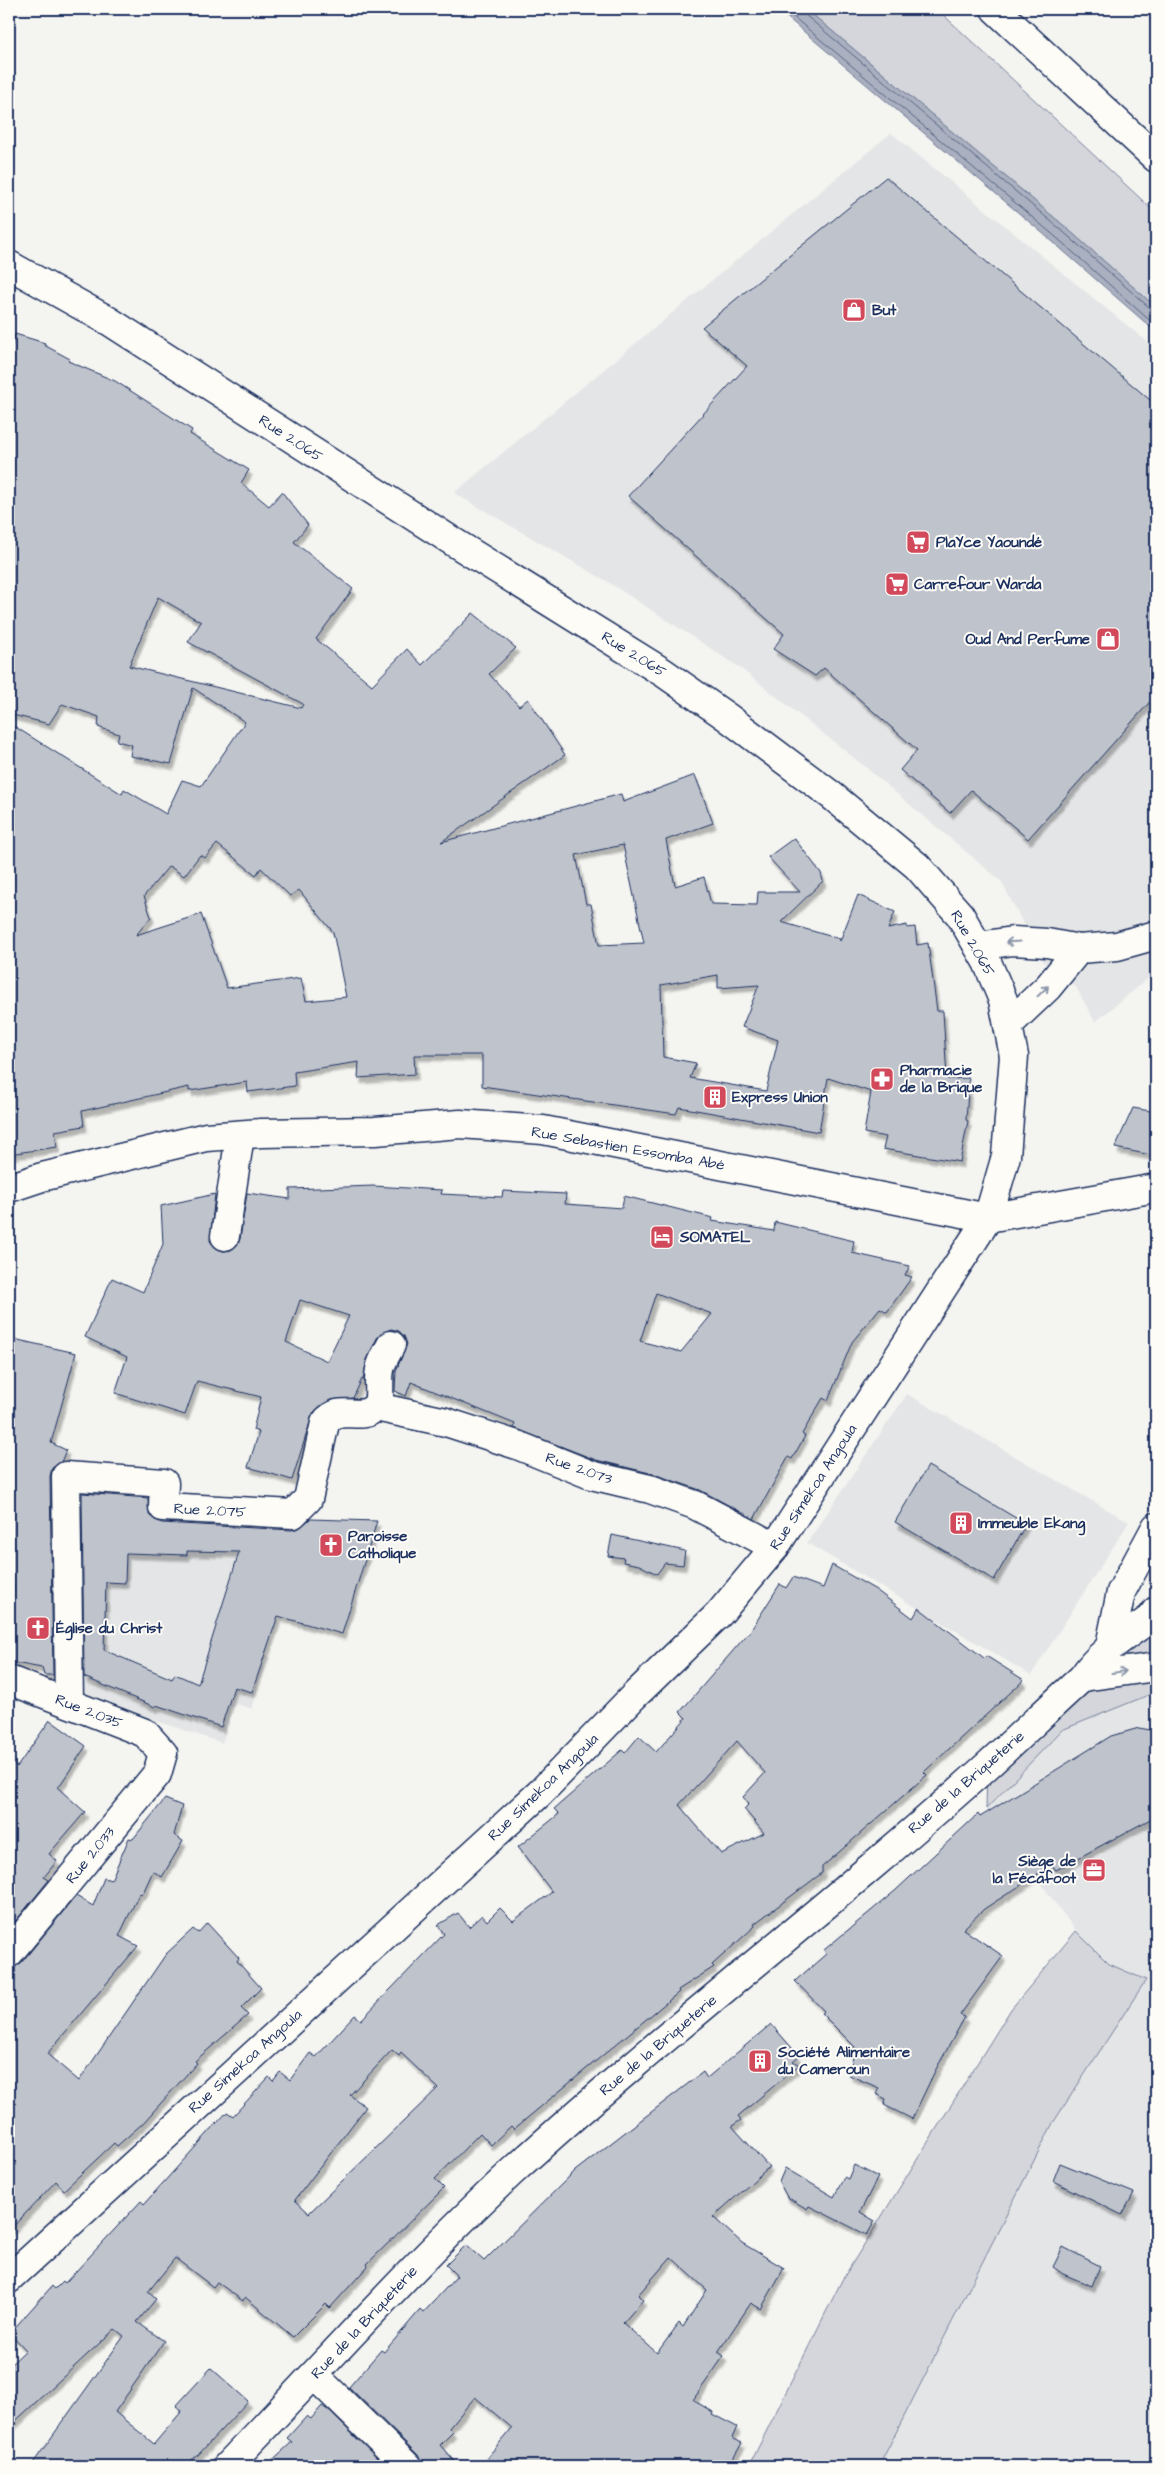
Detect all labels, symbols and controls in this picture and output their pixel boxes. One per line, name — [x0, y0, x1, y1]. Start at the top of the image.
shop icon: But — [841, 297, 867, 323]
place label: But — [872, 300, 897, 321]
street label: Rue 2.065 — [255, 410, 327, 467]
supermarket icon: PlaYce Yaoundé — [905, 529, 931, 555]
place label: PlaYce Yaoundé — [936, 532, 1042, 553]
supermarket icon: Carrefour Warda — [884, 571, 910, 597]
place label: Carrefour Warda — [914, 574, 1042, 595]
street label: Rue 2.065 — [597, 626, 670, 683]
shop icon: Oud And Perfume — [1095, 626, 1121, 652]
place label: Oud And Perfume — [966, 629, 1090, 650]
street label: Rue 2.065 — [945, 907, 1000, 980]
one-way arrow — [1005, 938, 1021, 947]
one-way arrow — [1037, 985, 1050, 997]
place label: Pharmacie de la Brique — [899, 1060, 982, 1098]
pharmacy icon: Pharmacie de la Brique — [869, 1066, 895, 1092]
building icon: Express Union — [702, 1084, 728, 1110]
place label: Express Union — [732, 1087, 828, 1108]
street label: Rue Sebastien Essomba Abé — [530, 1121, 726, 1176]
hotel icon: SOMATEL — [649, 1224, 675, 1250]
place label: SOMATEL — [679, 1227, 751, 1248]
street label: Rue Simekoa Angoula — [765, 1420, 863, 1555]
street label: Rue 2.073 — [543, 1447, 615, 1490]
street label: Rue 2.075 — [173, 1498, 247, 1523]
building icon: Immeuble Ekang — [948, 1510, 974, 1536]
place label: Immeuble Ekang — [978, 1513, 1085, 1536]
place label: Paroisse Catholique — [348, 1526, 416, 1564]
church icon: Paroisse Catholique — [318, 1532, 344, 1558]
church icon: Église du Christ — [25, 1615, 51, 1641]
place label: Église du Christ — [56, 1618, 163, 1641]
one-way arrow — [1111, 1667, 1127, 1677]
street label: Rue 2.035 — [52, 1689, 126, 1734]
street label: Rue de la Briqueterie — [904, 1726, 1029, 1839]
street label: Rue Simekoa Angoula — [483, 1729, 604, 1846]
street label: Rue 2.033 — [61, 1822, 120, 1888]
place label: Siège de la Fécafoot — [993, 1851, 1077, 1889]
office icon: Siège de la Fécafoot — [1081, 1857, 1107, 1883]
street label: Rue de la Briqueterie — [595, 1990, 722, 2101]
street label: Rue Simekoa Angoula — [184, 2004, 308, 2119]
place label: Société Alimentaire du Cameroun — [777, 2042, 910, 2080]
building icon: Société Alimentaire du Cameroun — [747, 2048, 773, 2074]
street label: Rue de la Briqueterie — [306, 2261, 422, 2384]

